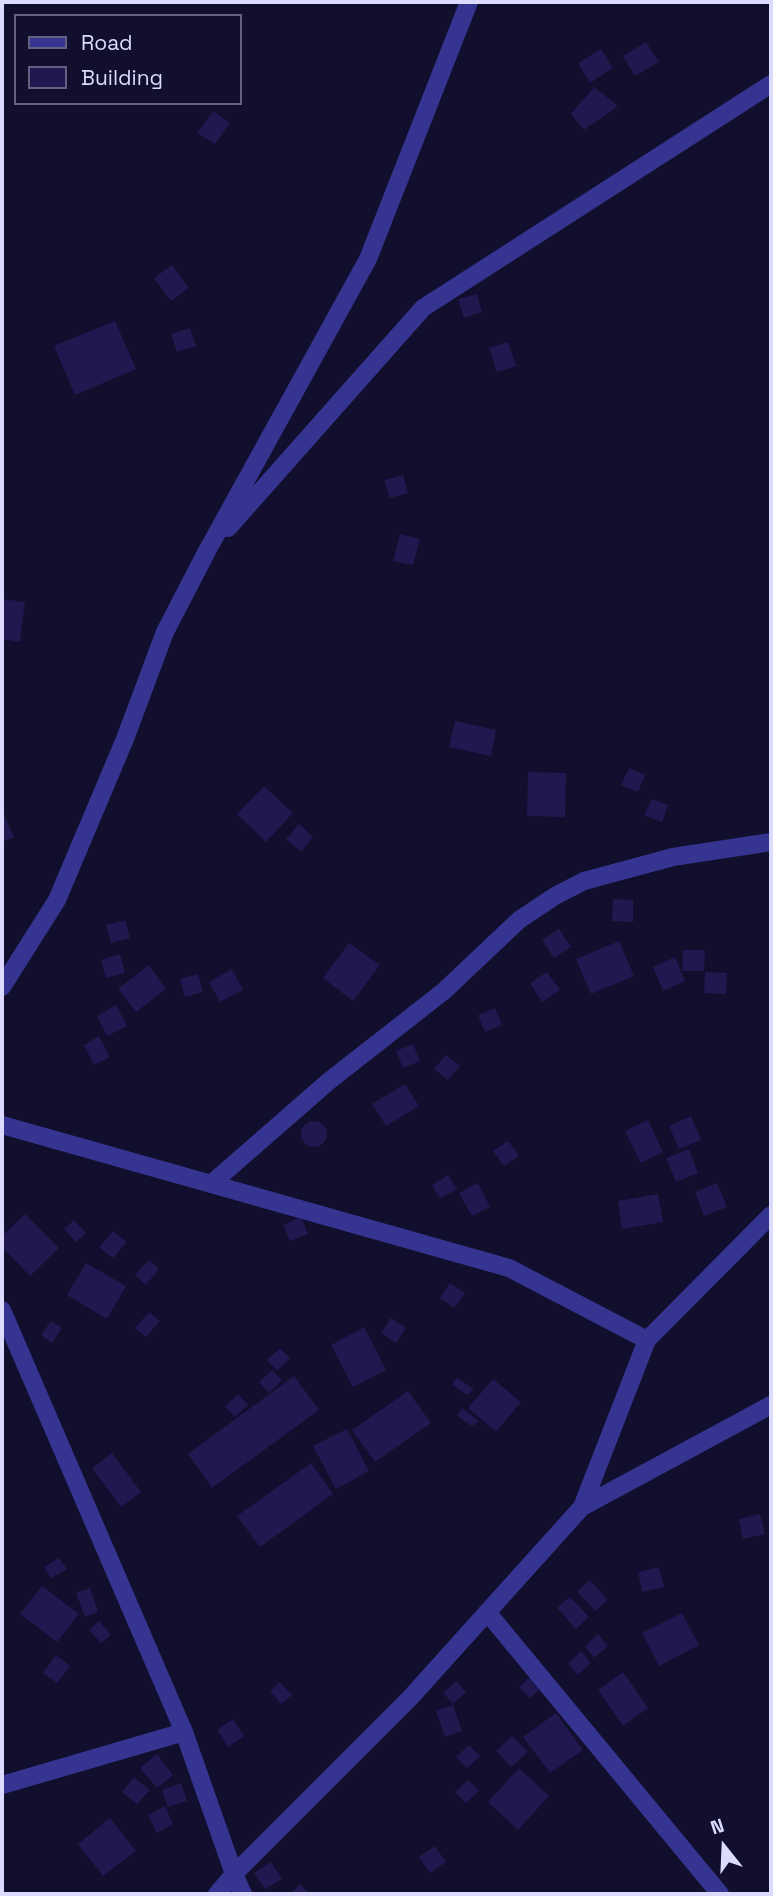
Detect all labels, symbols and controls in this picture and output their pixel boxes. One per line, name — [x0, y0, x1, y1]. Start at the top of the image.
legend — [14, 14, 242, 105]
text: Road — [81, 29, 133, 56]
text: Building — [81, 64, 163, 91]
north arrow — [689, 1812, 759, 1882]
text: N — [707, 1813, 727, 1840]

